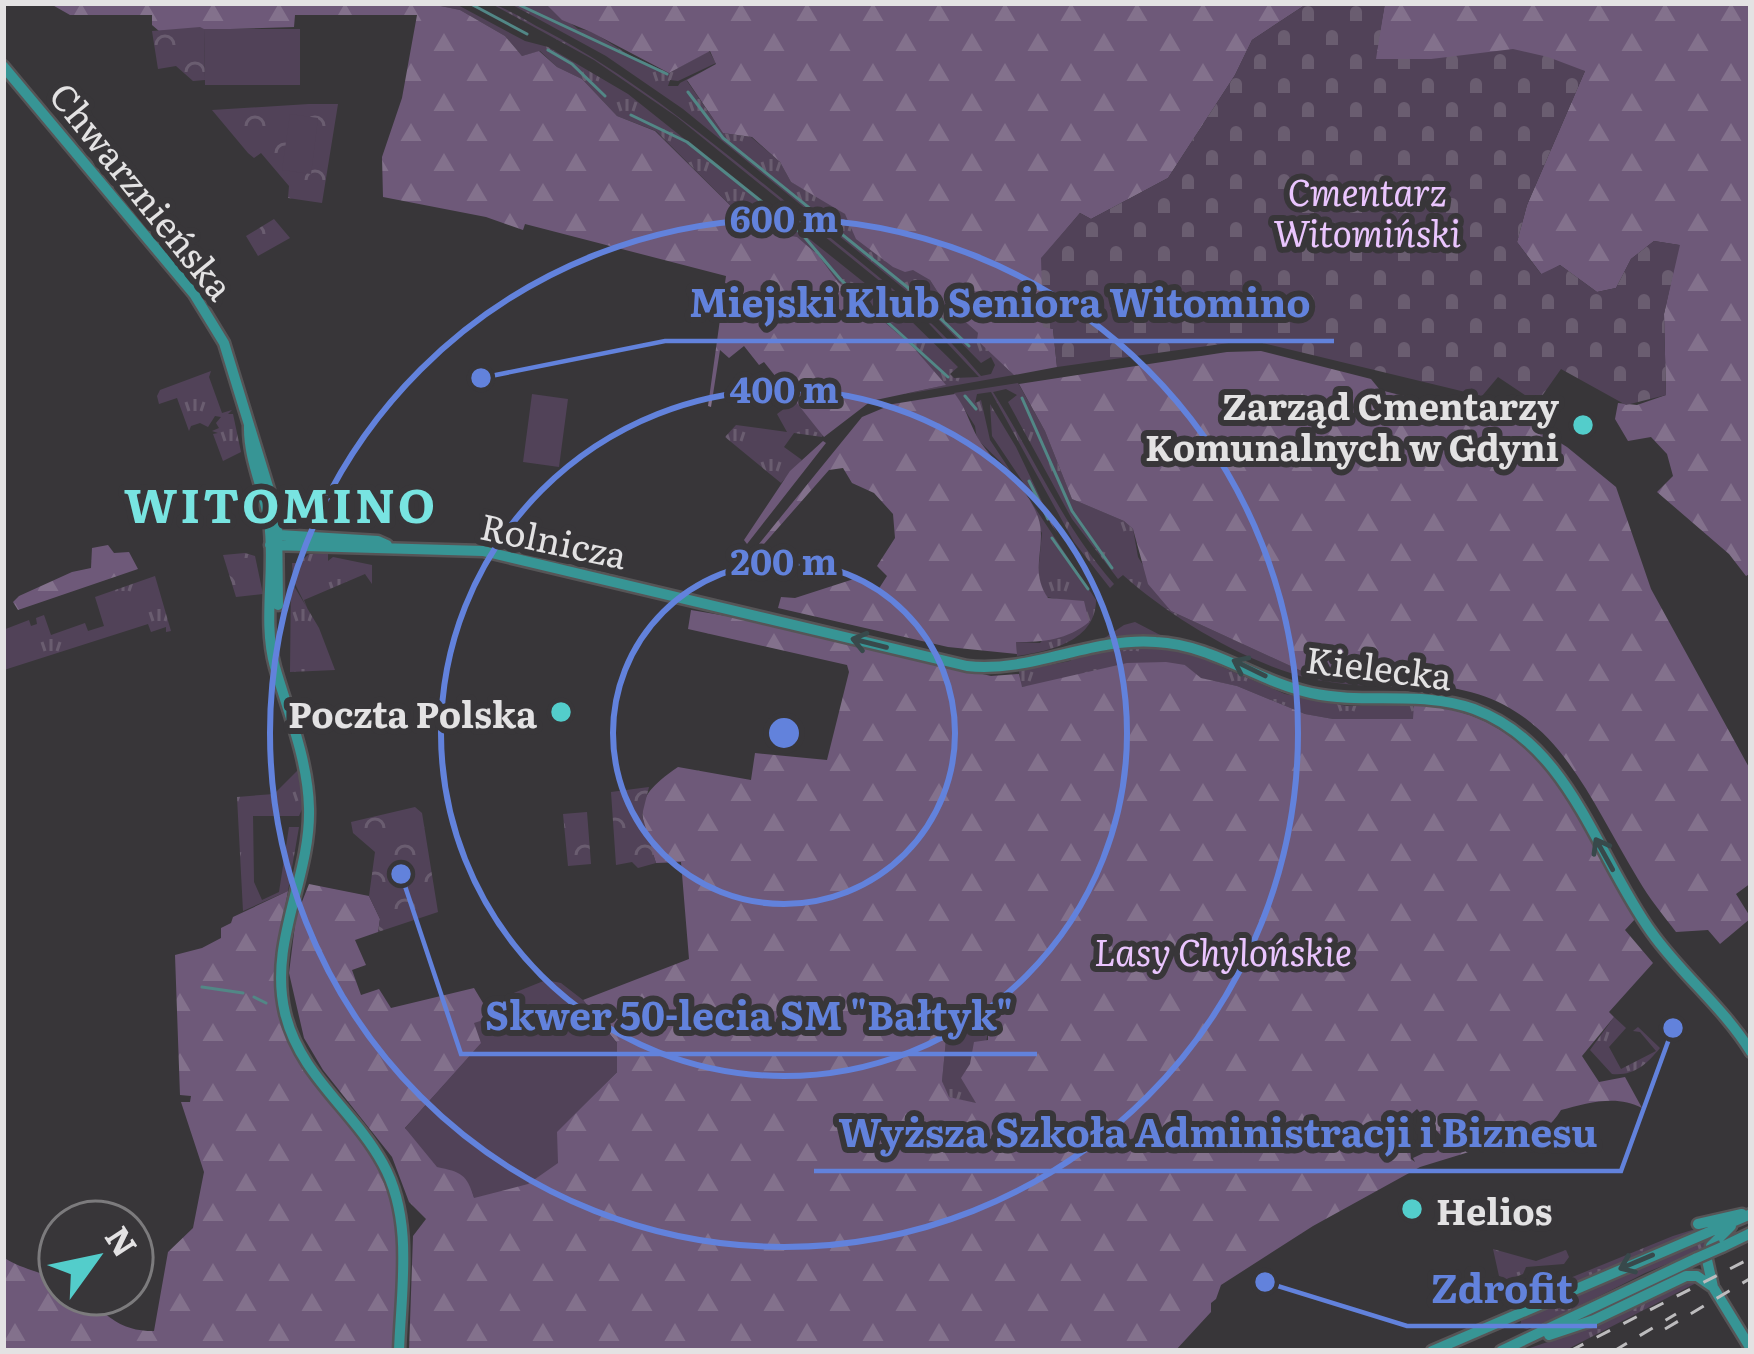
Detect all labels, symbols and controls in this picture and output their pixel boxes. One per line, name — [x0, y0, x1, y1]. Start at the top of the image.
street label: Chwarznieńska — [38, 70, 248, 311]
park label: Cmentarz Witomiński — [1273, 164, 1461, 258]
text: 600 m — [730, 190, 838, 243]
callout: Miejski Klub Seniora Witomino — [665, 266, 1334, 341]
text: Miejski Klub Seniora Witomino — [689, 271, 1311, 329]
text: 400 m — [729, 361, 839, 414]
place label: Zarząd Cmentarzy Komunalnych w Gdyni — [1145, 378, 1559, 472]
marker: Zarząd Cmentarzy Komunalnych w Gdyni — [1570, 412, 1596, 438]
district label: WITOMINO — [124, 467, 438, 538]
street label: Rolnicza — [476, 498, 633, 580]
text: 200 m — [731, 533, 837, 586]
one-way arrow — [850, 631, 888, 653]
street label: Kielecka — [1303, 631, 1456, 701]
one-way arrow — [1231, 656, 1267, 679]
place label: Poczta Polska — [288, 686, 537, 739]
marker: Poczta Polska — [548, 699, 574, 725]
centre of rings — [763, 712, 805, 754]
one-way arrow — [1592, 837, 1615, 872]
park label: Lasy Chylońskie — [1094, 924, 1352, 977]
callout: Skwer 50-lecia SM "Bałtyk" — [461, 979, 1037, 1054]
text: Skwer 50-lecia SM "Bałtyk" — [485, 984, 1013, 1042]
callout: Wyższa Szkoła Administracji i Biznesu — [814, 1096, 1621, 1171]
text: Wyższa Szkoła Administracji i Biznesu — [838, 1101, 1598, 1159]
place label: Helios — [1436, 1183, 1552, 1236]
marker: Helios — [1399, 1196, 1425, 1222]
north arrow — [36, 1198, 156, 1318]
text: N — [95, 1215, 151, 1265]
callout: Zdrofit — [1407, 1251, 1597, 1326]
one-way arrow — [1619, 1253, 1656, 1274]
text: Zdrofit — [1431, 1257, 1573, 1315]

